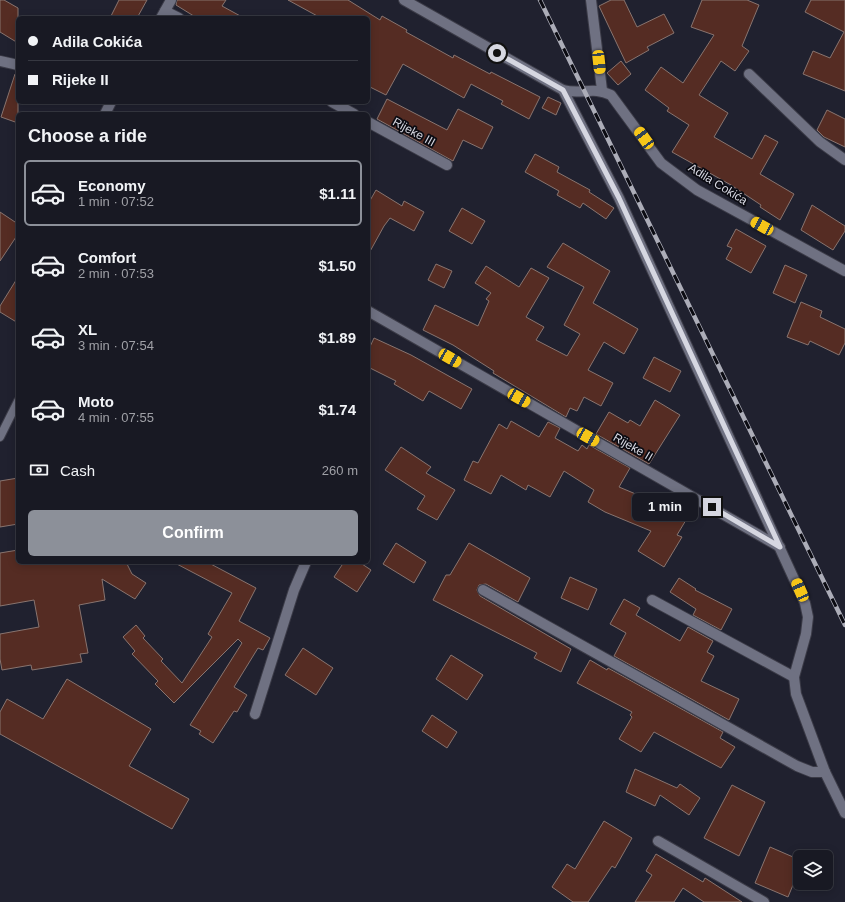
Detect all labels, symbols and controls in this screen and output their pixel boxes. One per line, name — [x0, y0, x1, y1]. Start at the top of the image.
text: Adila Cokića — [52, 33, 142, 50]
route start — [488, 44, 506, 62]
car — [592, 49, 606, 75]
text: Rijeke II — [52, 71, 109, 88]
street label: Rijeke III — [390, 115, 438, 149]
car — [632, 125, 656, 151]
text: Choose a ride — [28, 126, 147, 146]
street label: Adila Cokića — [686, 160, 750, 208]
icon: car — [30, 175, 66, 211]
text: Economy — [78, 177, 146, 194]
text: $1.11 — [319, 185, 356, 202]
text: 1 min · 07:52 — [78, 194, 154, 209]
car — [749, 215, 775, 237]
icon: car — [30, 247, 66, 283]
text: Comfort — [78, 249, 136, 266]
text: $1.50 — [318, 257, 356, 274]
text: 2 min · 07:53 — [78, 266, 154, 281]
icon: car — [30, 319, 66, 355]
text: XL — [78, 321, 97, 338]
text: $1.89 — [318, 329, 356, 346]
text: 3 min · 07:54 — [78, 338, 154, 353]
car — [437, 347, 463, 369]
car — [506, 387, 532, 409]
icon: car — [30, 391, 66, 427]
text: Moto — [78, 393, 114, 410]
text: $1.74 — [318, 401, 356, 418]
text: 4 min · 07:55 — [78, 410, 154, 425]
car — [575, 426, 601, 448]
street label: Rijeke II — [611, 430, 655, 464]
icon: cash — [28, 459, 50, 481]
text: Cash — [60, 462, 95, 479]
text: 260 m — [322, 463, 358, 478]
callout: 1 min — [632, 493, 698, 521]
route end — [703, 498, 721, 516]
text: 1 min — [648, 499, 682, 514]
button: Confirm — [28, 510, 358, 556]
car — [790, 577, 810, 603]
map controls — [793, 850, 833, 890]
button: layers — [793, 850, 833, 890]

